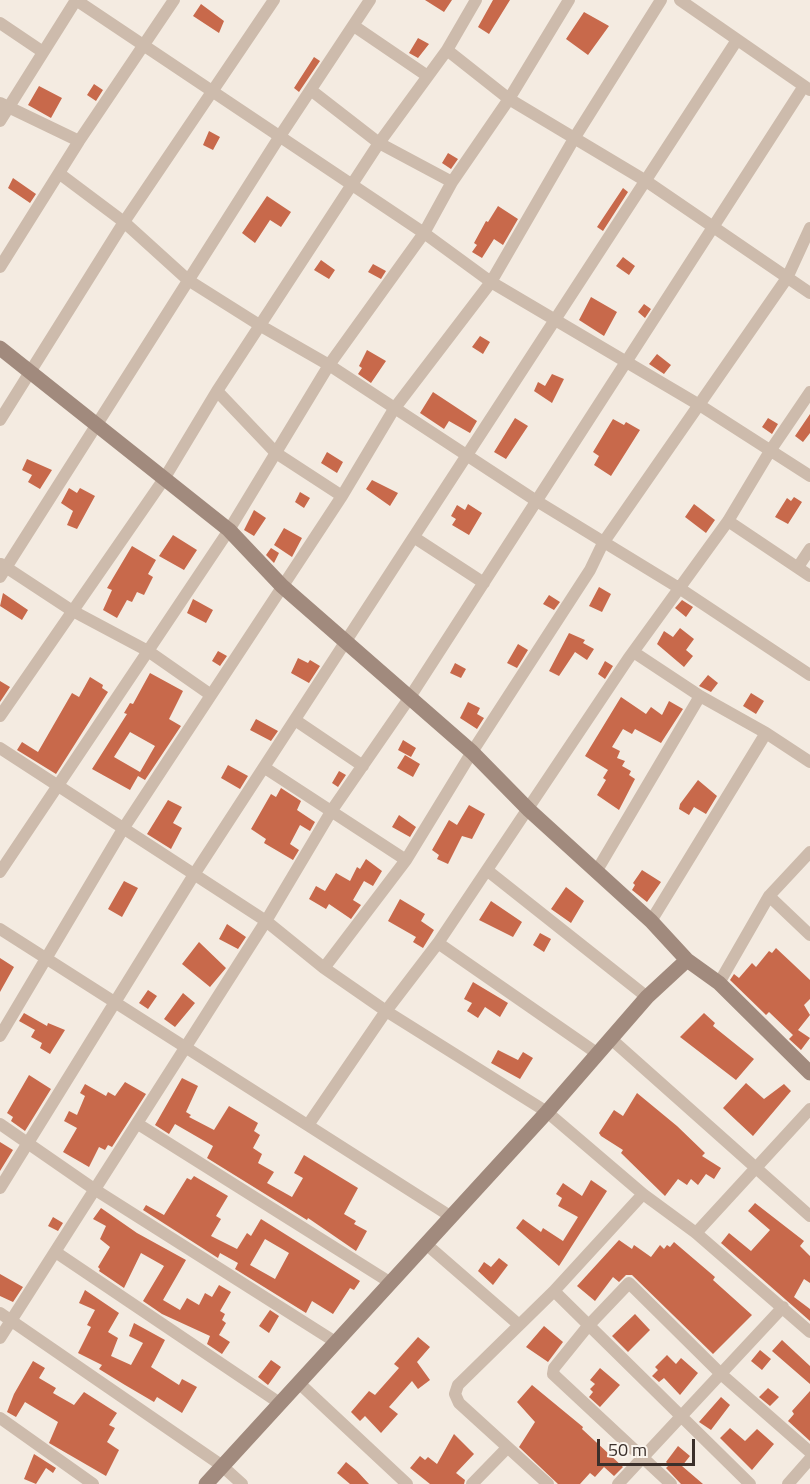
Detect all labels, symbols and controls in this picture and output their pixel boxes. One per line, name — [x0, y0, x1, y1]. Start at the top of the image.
scale bar — [600, 1427, 698, 1465]
text: 50 m — [608, 1436, 647, 1463]

